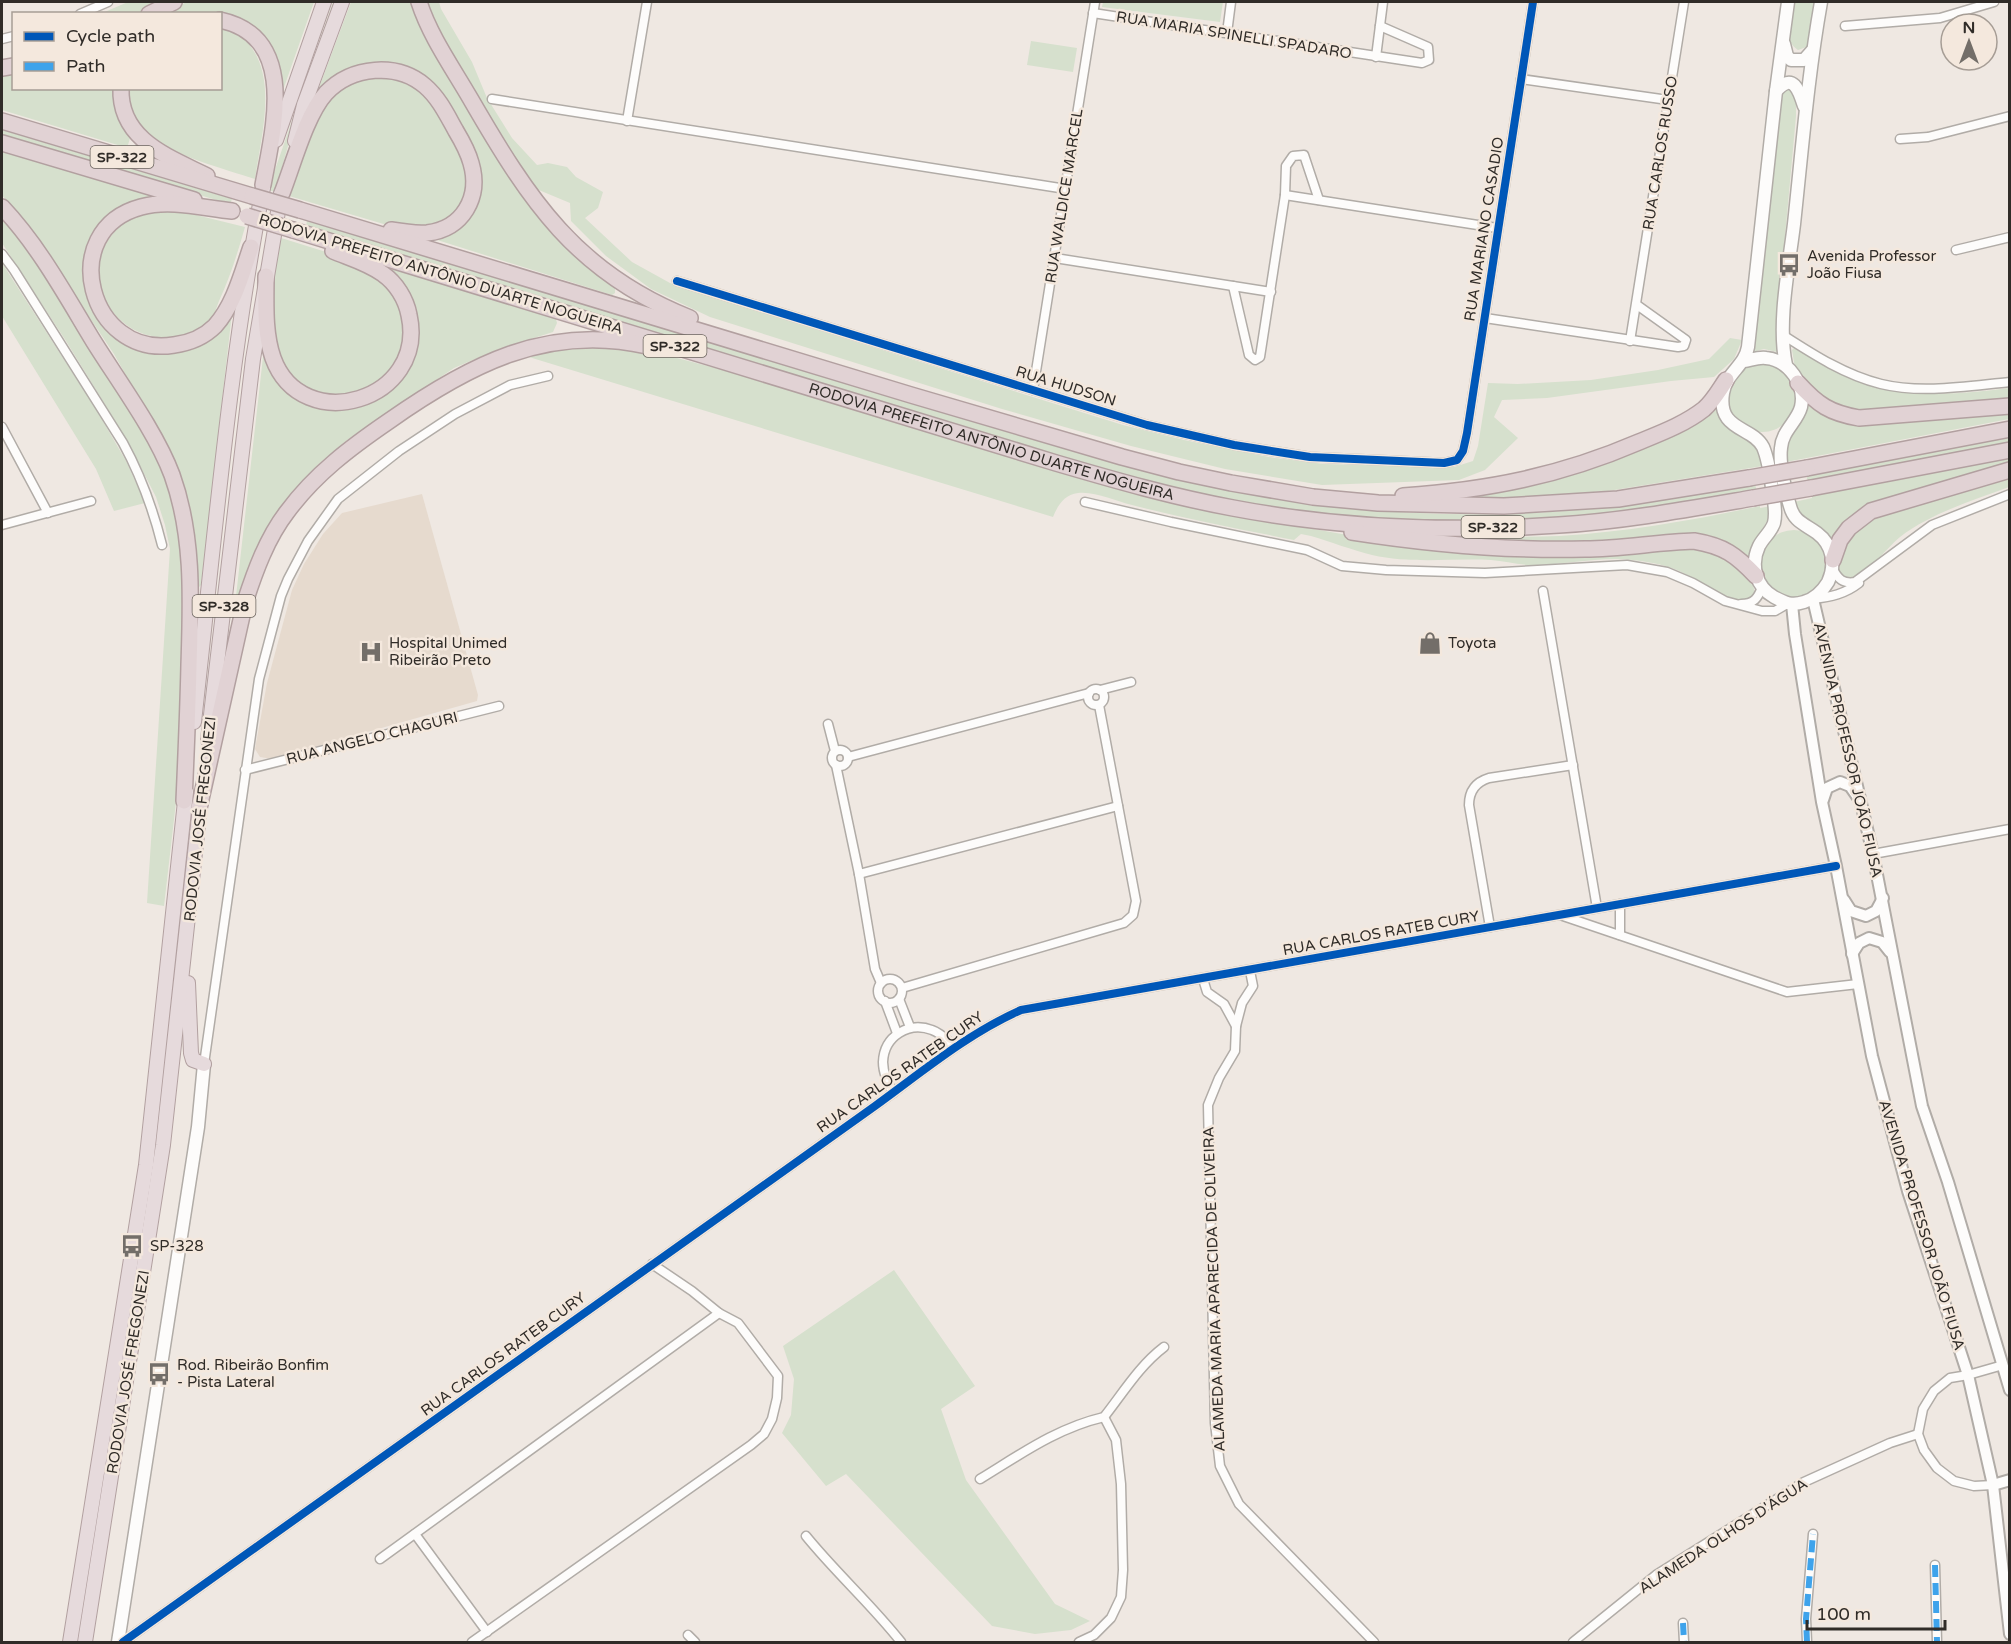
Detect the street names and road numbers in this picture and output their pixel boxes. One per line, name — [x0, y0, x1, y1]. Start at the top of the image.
street label: RUA MARIA SPINELLI SPADARO — [1115, 7, 1353, 63]
street label: RUA CARLOS RUSSO — [1639, 75, 1681, 231]
street label: RUA WALDICE MARCEL — [1041, 107, 1087, 284]
street label: RUA MARIANO CASADIO — [1461, 135, 1507, 323]
road number: SP-322 — [90, 146, 154, 168]
street label: RODOVIA PREFEITO ANTÔNIO DUARTE NOGUEIRA — [257, 210, 625, 338]
road number: SP-322 — [644, 335, 706, 357]
street label: RUA HUDSON — [1014, 362, 1118, 410]
street label: RODOVIA PREFEITO ANTÔNIO DUARTE NOGUEIRA — [807, 379, 1176, 504]
road number: SP-322 — [1462, 516, 1524, 538]
road number: SP-328 — [192, 595, 256, 617]
street label: AVENIDA PROFESSOR JOÃO FIUSA — [1810, 621, 1886, 879]
street label: RUA ANGELO CHAGURI — [284, 708, 460, 768]
street label: RODOVIA JOSÉ FREGONEZI — [180, 716, 220, 922]
street label: RUA CARLOS RATEB CURY — [1281, 907, 1481, 959]
street label: RUA CARLOS RATEB CURY — [813, 1007, 987, 1136]
street label: AVENIDA PROFESSOR JOÃO FIUSA — [1875, 1098, 1969, 1352]
street label: ALAMEDA MARIA APARECIDA DE OLIVEIRA — [1199, 1126, 1229, 1452]
street label: RODOVIA JOSÉ FREGONEZI — [103, 1269, 153, 1475]
street label: RUA CARLOS RATEB CURY — [417, 1288, 589, 1420]
street label: ALAMEDA OLHOS D'ÁGUA — [1635, 1475, 1811, 1597]

